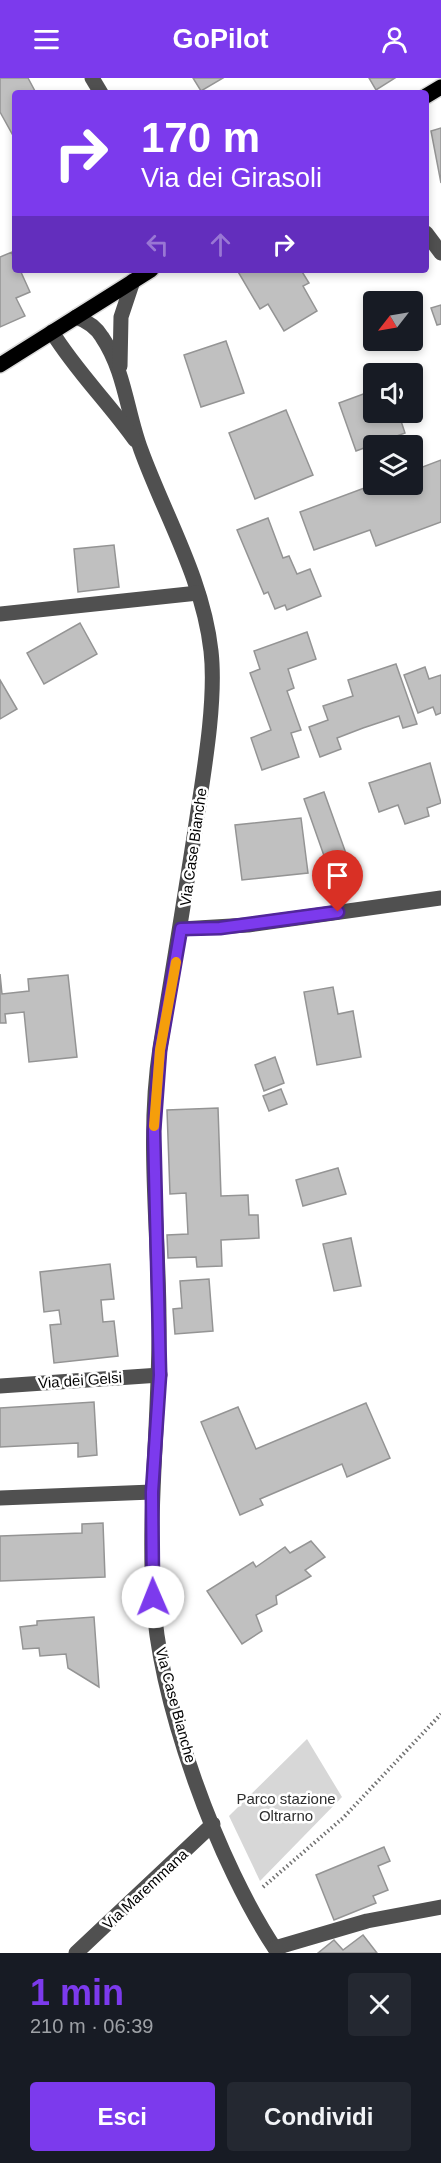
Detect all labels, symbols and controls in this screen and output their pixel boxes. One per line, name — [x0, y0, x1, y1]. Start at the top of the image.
icon: menu — [30, 23, 63, 56]
icon: person — [378, 23, 411, 56]
text: GoPilot — [173, 24, 269, 54]
icon: right — [42, 114, 120, 192]
text: 170 m — [141, 114, 260, 161]
text: Via dei Girasoli — [141, 163, 322, 193]
icon: left — [141, 228, 174, 261]
icon: ahead — [204, 228, 237, 261]
icon: right — [267, 228, 300, 261]
north arrow — [363, 291, 423, 351]
map controls — [363, 291, 423, 495]
button: sound — [363, 363, 423, 423]
button: layers — [363, 435, 423, 495]
street label: Via Case Bianche — [176, 787, 210, 907]
pin — [312, 850, 363, 912]
icon: arrive — [321, 859, 354, 892]
street label: Via dei Gelsi — [38, 1369, 122, 1391]
position arrow — [121, 1565, 185, 1629]
street label: Via Case Bianche — [152, 1645, 200, 1765]
park label: Parco stazione Oltrarno — [236, 1790, 336, 1824]
street label: Via Maremmana — [99, 1845, 191, 1933]
text: 1 min — [30, 1972, 124, 2013]
button: close — [348, 1973, 411, 2036]
text: 210 m · 06:39 — [30, 2015, 153, 2037]
button: Esci — [30, 2082, 215, 2151]
button: Condividi — [227, 2082, 411, 2151]

